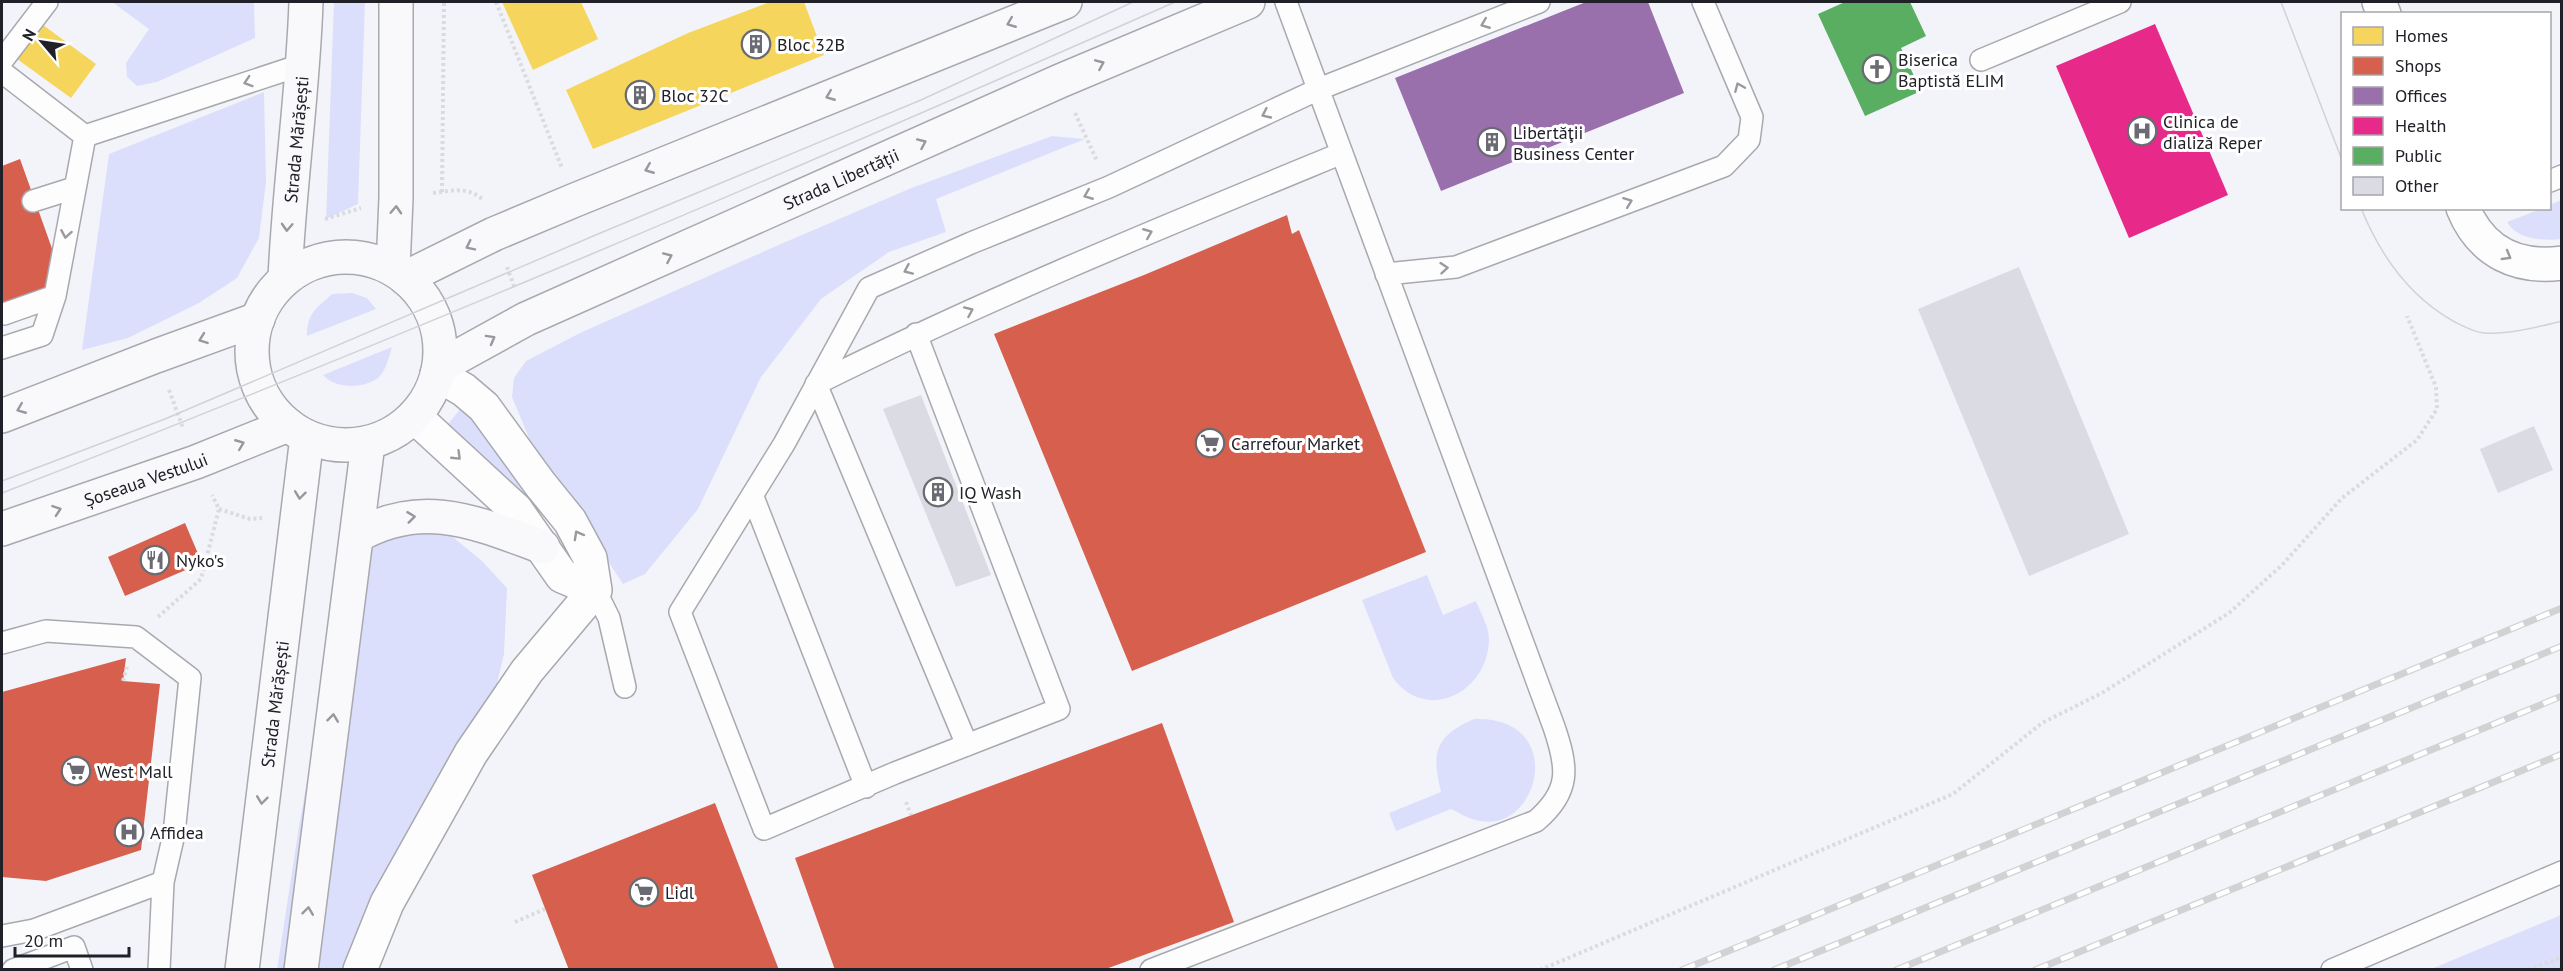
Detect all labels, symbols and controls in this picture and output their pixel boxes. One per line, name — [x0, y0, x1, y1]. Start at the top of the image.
north arrow — [12, 12, 72, 72]
legend — [2341, 12, 2551, 210]
one-way arrow — [1006, 16, 1017, 28]
one-way arrow — [1481, 17, 1492, 29]
text: Homes — [2395, 24, 2448, 47]
text: N — [18, 25, 40, 44]
building icon: Bloc 32B — [740, 28, 772, 60]
place label: Bloc 32B — [777, 33, 845, 56]
place label: Biserica Baptistă ELIM — [1898, 48, 2004, 92]
church icon: Biserica Baptistă ELIM — [1861, 53, 1893, 85]
text: Shops — [2395, 54, 2441, 77]
one-way arrow — [1094, 59, 1105, 71]
one-way arrow — [243, 75, 254, 87]
street label: Strada Mărășești — [279, 75, 313, 204]
building icon: Bloc 32C — [624, 79, 656, 111]
one-way arrow — [1735, 82, 1747, 93]
place label: Bloc 32C — [661, 84, 729, 107]
text: Offices — [2395, 84, 2447, 107]
one-way arrow — [825, 89, 836, 101]
one-way arrow — [1261, 106, 1272, 118]
place label: Clinica de dializă Reper — [2163, 110, 2262, 154]
text: Health — [2395, 114, 2446, 137]
hospital icon: Clinica de dializă Reper — [2126, 115, 2158, 147]
place label: Libertăţii Business Center — [1513, 121, 1634, 165]
building icon: Libertăţii Business Center — [1476, 126, 1508, 158]
one-way arrow — [916, 139, 927, 151]
street label: Strada Libertății — [779, 143, 902, 215]
text: Public — [2395, 144, 2442, 167]
one-way arrow — [644, 162, 655, 175]
text: Other — [2395, 174, 2439, 197]
one-way arrow — [1084, 188, 1095, 200]
one-way arrow — [1622, 197, 1633, 210]
one-way arrow — [389, 206, 402, 215]
one-way arrow — [281, 223, 294, 232]
one-way arrow — [1142, 228, 1153, 240]
one-way arrow — [60, 230, 72, 239]
one-way arrow — [465, 239, 476, 250]
one-way arrow — [2501, 248, 2511, 260]
one-way arrow — [661, 253, 672, 265]
one-way arrow — [1440, 262, 1449, 275]
one-way arrow — [904, 263, 915, 275]
one-way arrow — [963, 306, 974, 318]
one-way arrow — [198, 331, 209, 344]
one-way arrow — [484, 335, 495, 346]
one-way arrow — [16, 402, 27, 414]
supermarket icon: Carrefour Market — [1194, 427, 1226, 459]
place label: Carrefour Market — [1231, 432, 1360, 455]
one-way arrow — [234, 439, 245, 451]
street label: Șoseaua Vestului — [81, 447, 211, 511]
one-way arrow — [450, 448, 461, 459]
building icon: IQ Wash — [922, 476, 954, 508]
place label: IQ Wash — [959, 481, 1022, 504]
one-way arrow — [294, 490, 306, 499]
one-way arrow — [51, 504, 62, 517]
one-way arrow — [407, 512, 416, 524]
one-way arrow — [574, 531, 585, 541]
restaurant icon: Nyko's — [139, 544, 171, 576]
place label: Nyko's — [176, 549, 224, 572]
street label: Strada Mărășești — [255, 639, 294, 769]
one-way arrow — [326, 713, 339, 723]
supermarket icon: West Mall — [60, 755, 92, 787]
place label: West Mall — [97, 760, 173, 783]
one-way arrow — [257, 795, 269, 805]
hospital icon: Affidea — [113, 816, 145, 848]
place label: Affidea — [150, 821, 204, 844]
supermarket icon: Lidl — [628, 876, 660, 908]
place label: Lidl — [665, 881, 695, 904]
one-way arrow — [302, 907, 314, 916]
scale bar — [15, 920, 129, 958]
text: 20 m — [24, 929, 63, 952]

